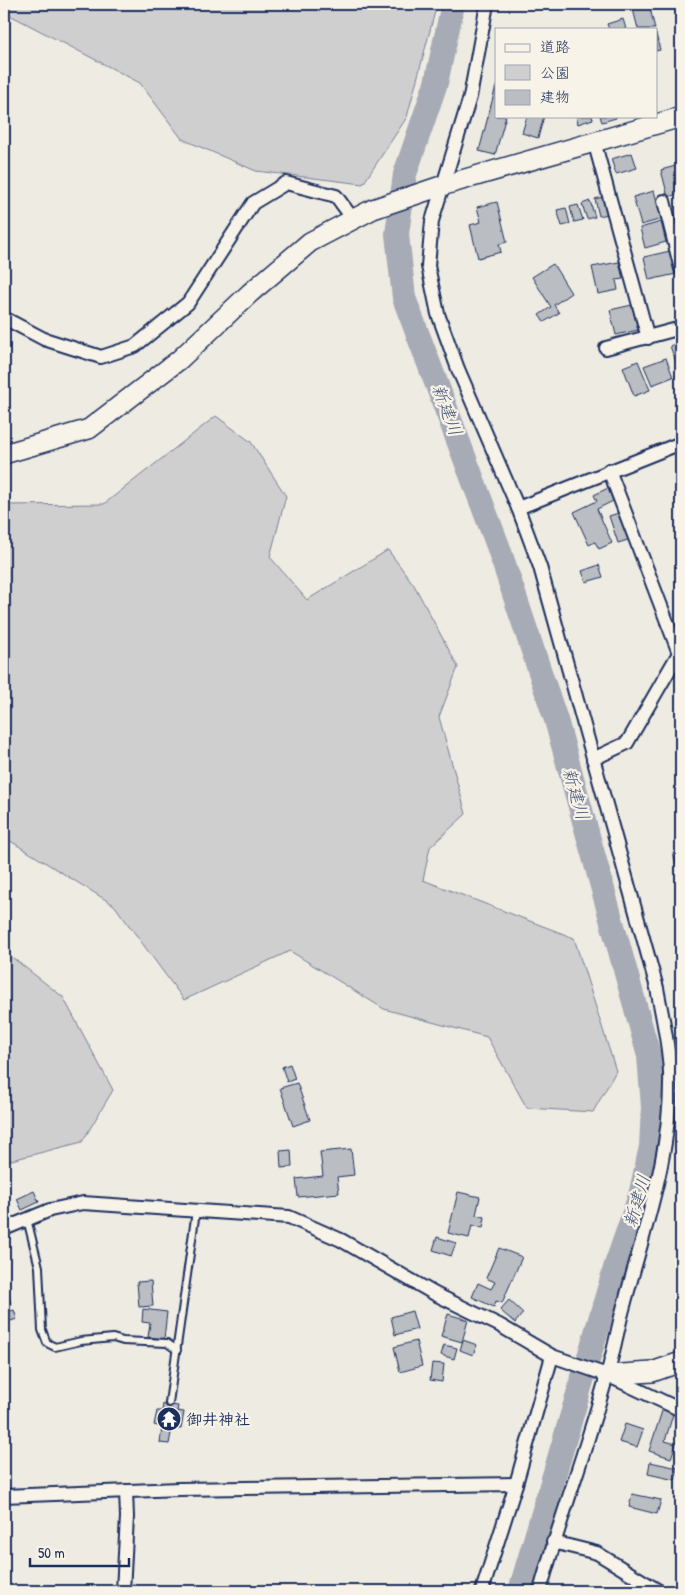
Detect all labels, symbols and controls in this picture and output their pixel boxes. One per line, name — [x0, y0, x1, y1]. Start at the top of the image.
legend — [495, 28, 658, 118]
text: 道路 — [540, 36, 570, 57]
text: 公園 — [540, 62, 570, 83]
text: 建物 — [540, 86, 570, 107]
water label: 新建川 — [426, 380, 469, 440]
water label: 新建川 — [557, 764, 596, 823]
water label: 新建川 — [617, 1171, 656, 1230]
temple icon: 御井神社 — [156, 1406, 182, 1432]
place label: 御井神社 — [186, 1408, 250, 1430]
scale bar — [30, 1535, 129, 1567]
text: 50 m — [38, 1542, 65, 1563]

